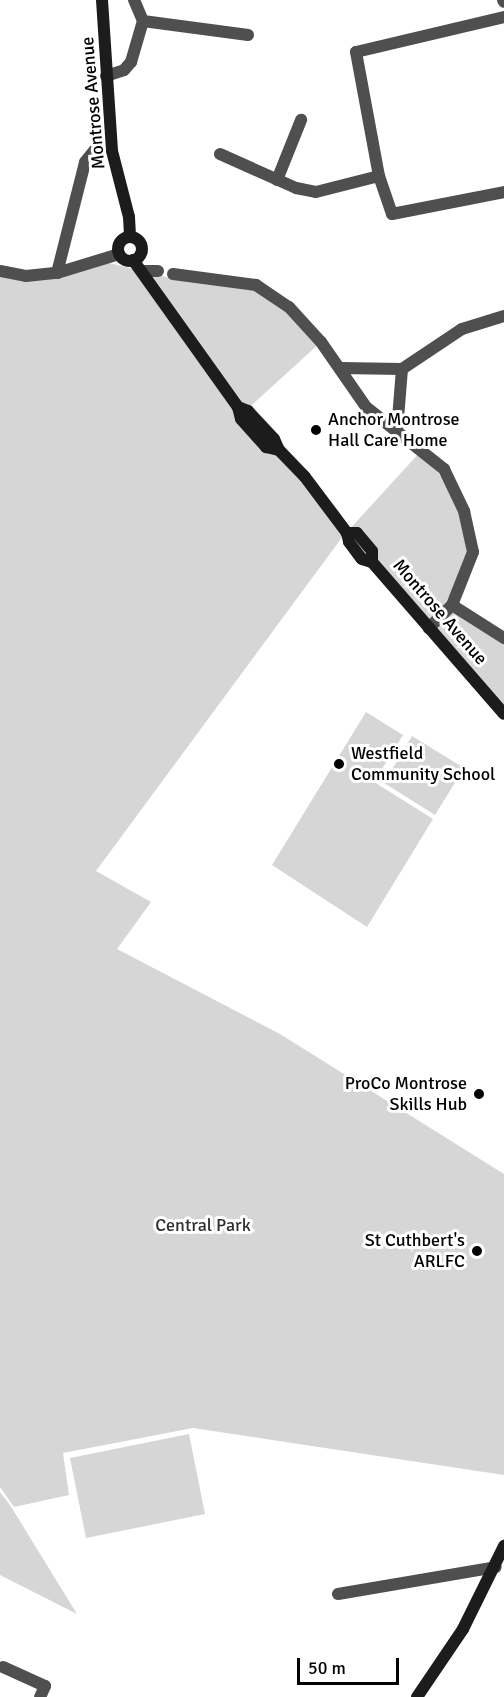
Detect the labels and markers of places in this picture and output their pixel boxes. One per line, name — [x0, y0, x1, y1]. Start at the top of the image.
place label: Anchor Montrose Hall Care Home — [328, 409, 460, 452]
marker: Anchor Montrose Hall Care Home — [309, 423, 323, 437]
place label: Westfield Community School — [351, 743, 495, 786]
marker: Westfield Community School — [332, 757, 346, 771]
place label: ProCo Montrose Skills Hub — [345, 1073, 467, 1116]
marker: ProCo Montrose Skills Hub — [472, 1087, 486, 1101]
place label: St Cuthbert's ARLFC — [365, 1230, 465, 1272]
marker: St Cuthbert's ARLFC — [470, 1244, 484, 1258]

